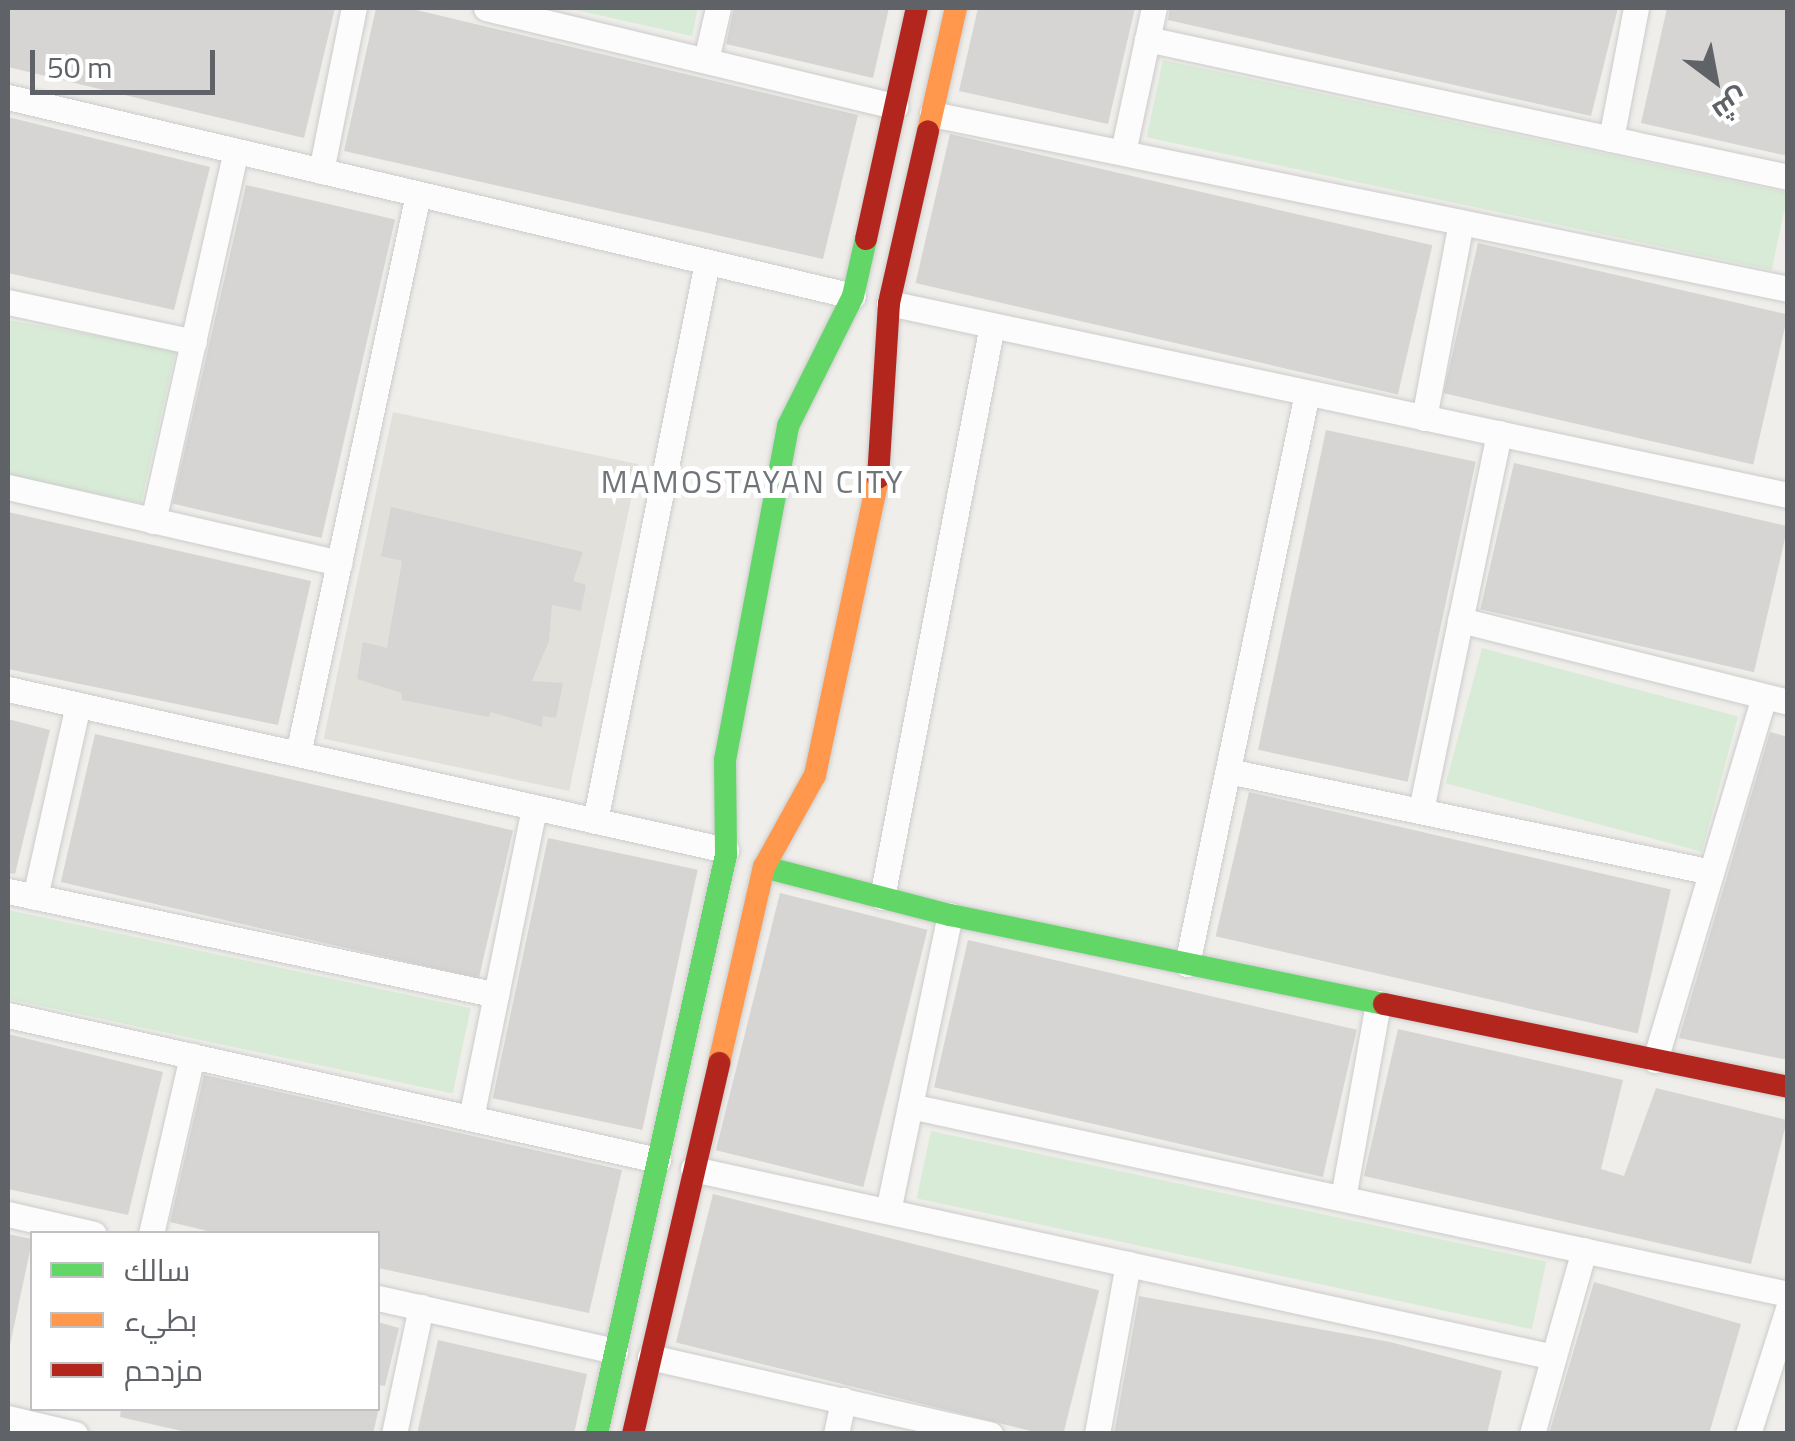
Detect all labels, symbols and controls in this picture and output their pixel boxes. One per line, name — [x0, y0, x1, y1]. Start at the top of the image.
scale bar — [35, 30, 220, 92]
north arrow — [1665, 30, 1765, 130]
text: 50 m — [47, 44, 112, 90]
text: ش — [1705, 78, 1758, 134]
district label: MAMOSTAYAN CITY — [601, 462, 905, 500]
legend — [30, 1231, 380, 1411]
text: سالك — [124, 1247, 190, 1293]
text: بطيء — [124, 1297, 197, 1343]
text: مزدحم — [124, 1347, 203, 1393]

